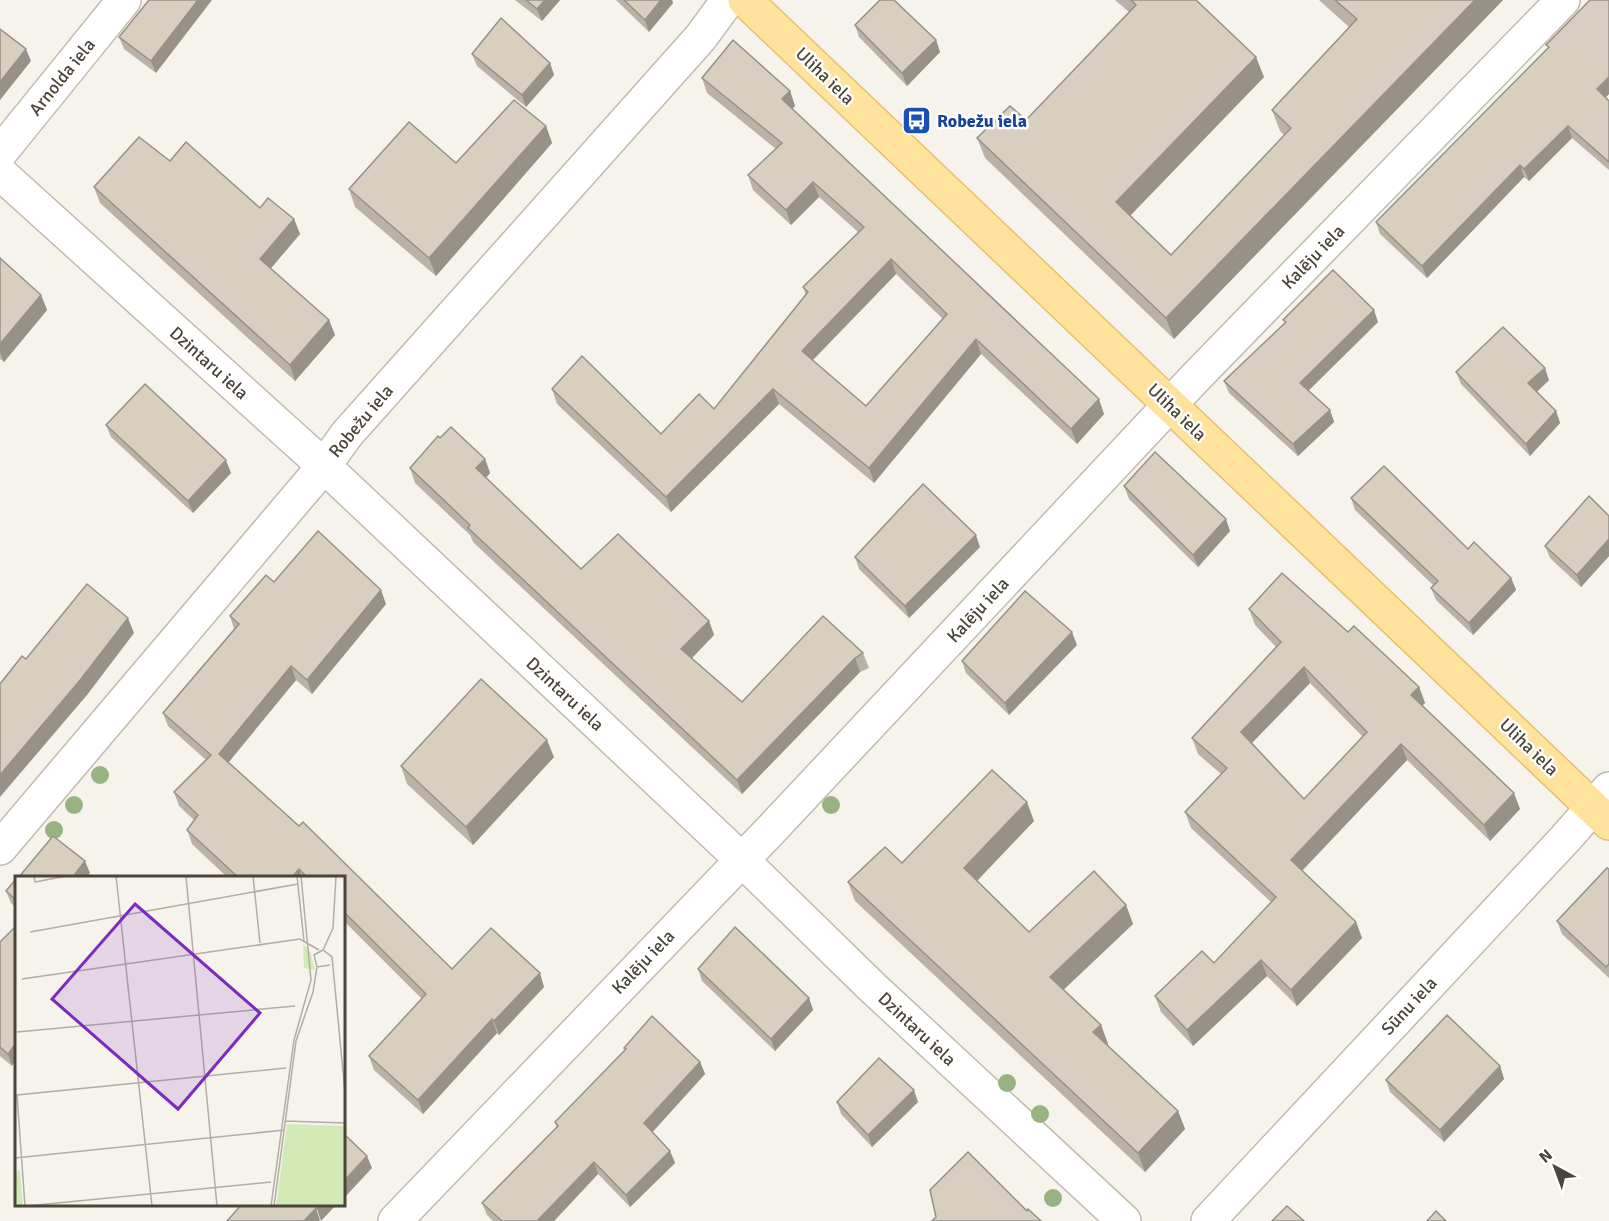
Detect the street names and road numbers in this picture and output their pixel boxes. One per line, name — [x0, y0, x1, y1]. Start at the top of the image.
street label: Arnolda iela — [24, 34, 100, 120]
street label: Uliha iela — [791, 43, 859, 109]
street label: Kalēju iela — [1277, 220, 1349, 294]
street label: Dzintaru iela — [165, 322, 253, 404]
street label: Uliha iela — [1143, 379, 1211, 445]
street label: Robežu iela — [324, 380, 398, 462]
street label: Kalēju iela — [942, 573, 1014, 647]
street label: Dzintaru iela — [522, 652, 608, 736]
street label: Uliha iela — [1495, 714, 1563, 780]
street label: Kalēju iela — [607, 925, 679, 999]
street label: Sūnu iela — [1376, 972, 1442, 1040]
street label: Dzintaru iela — [874, 987, 960, 1071]

